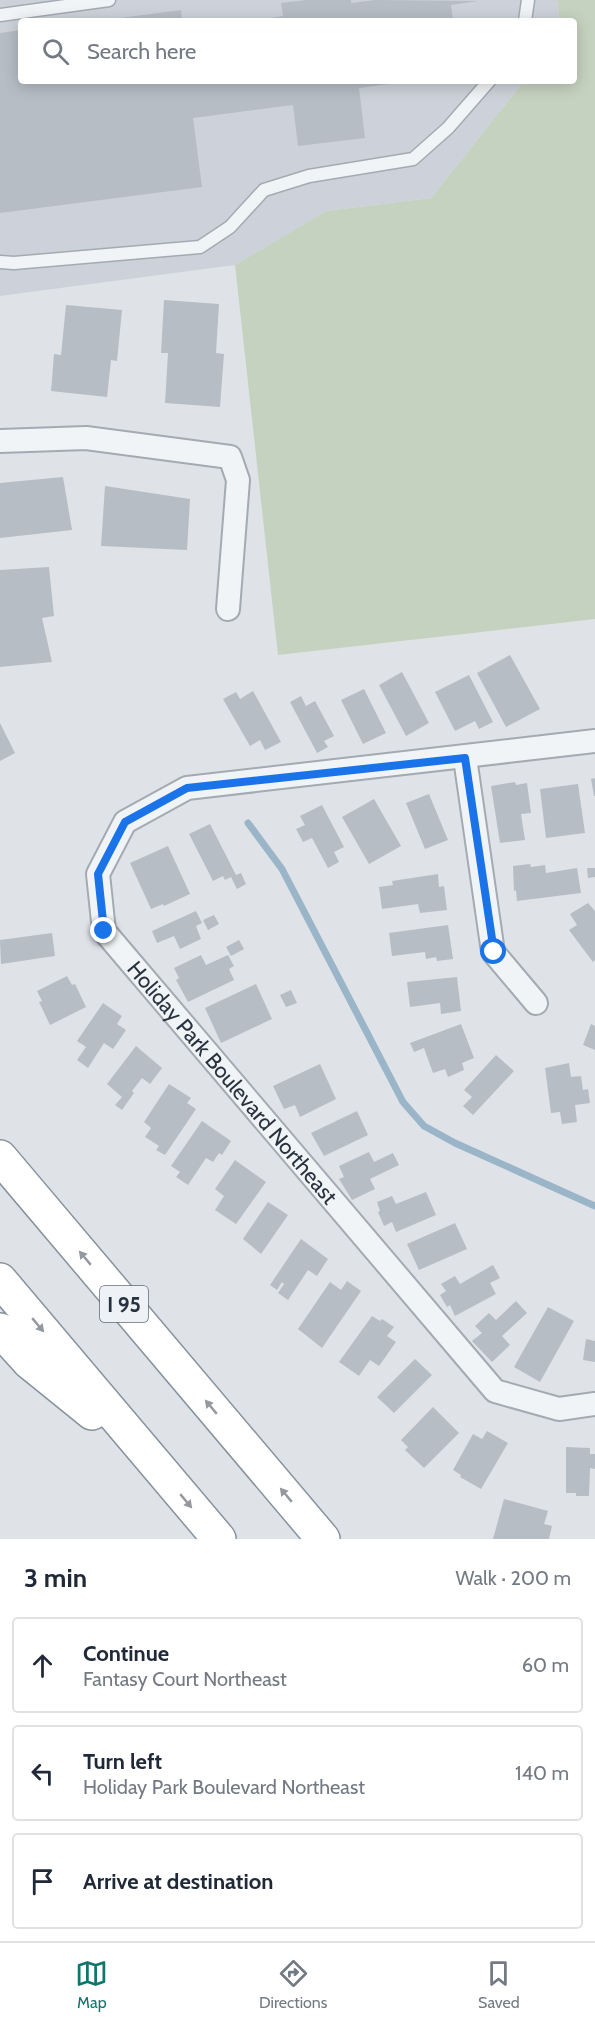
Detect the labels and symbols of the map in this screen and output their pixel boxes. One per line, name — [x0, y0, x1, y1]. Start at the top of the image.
route end — [90, 917, 116, 943]
route start — [480, 938, 506, 964]
street label: Holiday Park Boulevard Northeast — [122, 955, 344, 1210]
one-way arrow — [79, 1250, 92, 1266]
road number: I 95 — [100, 1286, 148, 1322]
one-way arrow — [31, 1317, 44, 1333]
one-way arrow — [205, 1400, 218, 1415]
one-way arrow — [280, 1488, 293, 1503]
one-way arrow — [180, 1493, 193, 1509]

